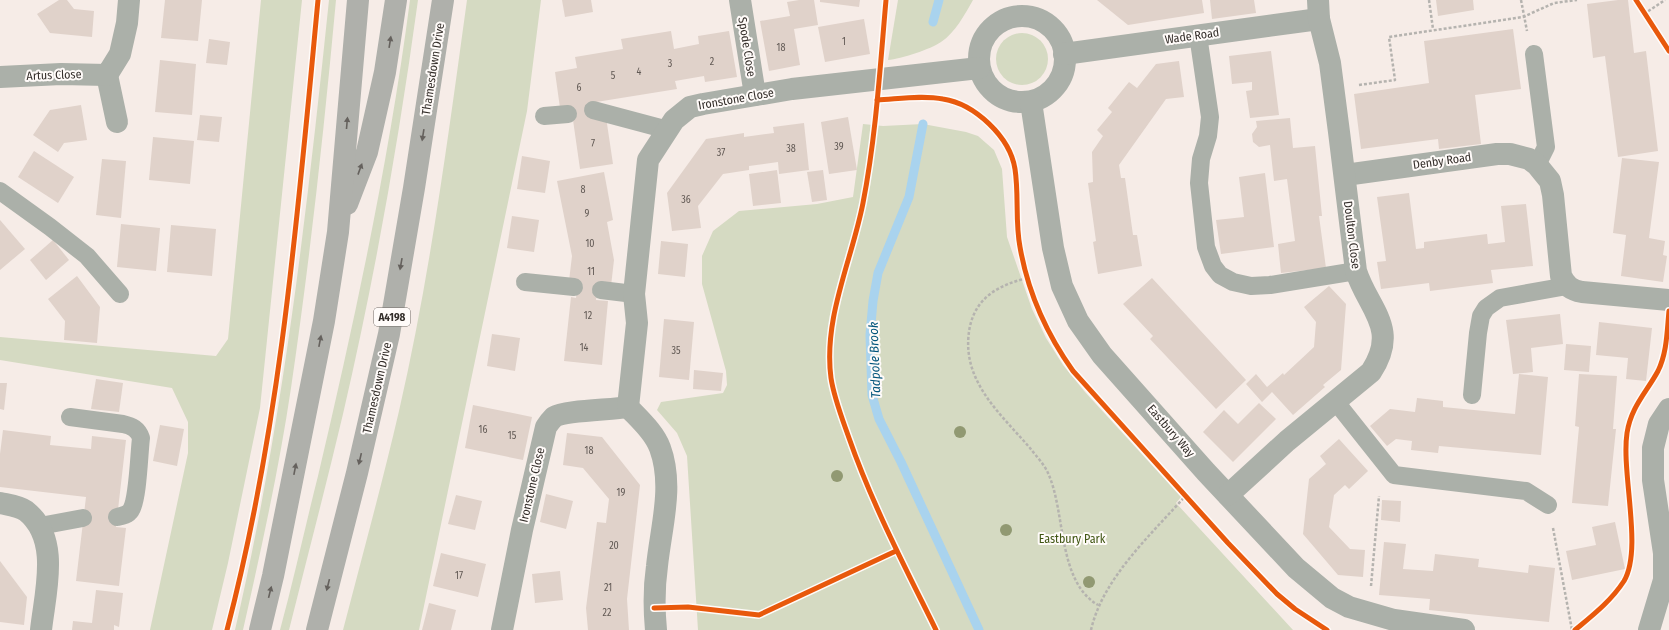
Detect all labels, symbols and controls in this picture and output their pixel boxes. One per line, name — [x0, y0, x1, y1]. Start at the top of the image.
street label: Spode Close — [735, 16, 759, 78]
street label: Thamesdown Drive — [419, 22, 447, 116]
street label: Wade Road — [1164, 25, 1220, 47]
one-way arrow — [387, 36, 393, 49]
house number: 1 — [842, 36, 846, 48]
house number: 18 — [777, 42, 785, 54]
house number: 2 — [710, 56, 715, 68]
house number: 3 — [668, 58, 673, 70]
house number: 4 — [637, 66, 642, 78]
street label: Artus Close — [26, 67, 82, 83]
house number: 5 — [611, 70, 616, 82]
house number: 6 — [577, 82, 582, 94]
street label: Ironstone Close — [697, 85, 775, 113]
one-way arrow — [344, 117, 350, 129]
one-way arrow — [419, 129, 425, 142]
house number: 7 — [591, 138, 595, 150]
house number: 39 — [834, 141, 844, 153]
house number: 38 — [786, 143, 796, 155]
house number: 37 — [717, 147, 725, 159]
street label: Denby Road — [1412, 150, 1472, 172]
one-way arrow — [358, 163, 364, 175]
house number: 8 — [581, 184, 586, 196]
house number: 36 — [681, 194, 691, 206]
street label: Doulton Close — [1341, 200, 1363, 270]
house number: 9 — [585, 208, 590, 220]
house number: 10 — [585, 238, 595, 250]
one-way arrow — [398, 258, 404, 270]
house number: 11 — [587, 266, 595, 278]
road number: A4198 — [374, 308, 410, 326]
house number: 12 — [584, 310, 593, 322]
water label: Tadpole Brook — [866, 321, 883, 398]
one-way arrow — [317, 335, 323, 347]
street label: Thamesdown Drive — [360, 341, 394, 435]
house number: 14 — [580, 342, 589, 354]
house number: 35 — [671, 345, 681, 357]
street label: Eastbury Way — [1144, 402, 1198, 461]
house number: 16 — [479, 424, 487, 436]
house number: 15 — [508, 430, 517, 442]
house number: 18 — [585, 445, 593, 457]
street label: Ironstone Close — [517, 446, 547, 524]
one-way arrow — [357, 453, 363, 466]
one-way arrow — [292, 463, 298, 475]
house number: 19 — [617, 487, 626, 499]
park label: Eastbury Park — [1039, 532, 1106, 546]
house number: 20 — [609, 540, 619, 552]
house number: 17 — [455, 570, 463, 582]
one-way arrow — [325, 579, 331, 592]
house number: 21 — [604, 582, 612, 594]
one-way arrow — [267, 586, 273, 598]
house number: 22 — [603, 607, 612, 619]

